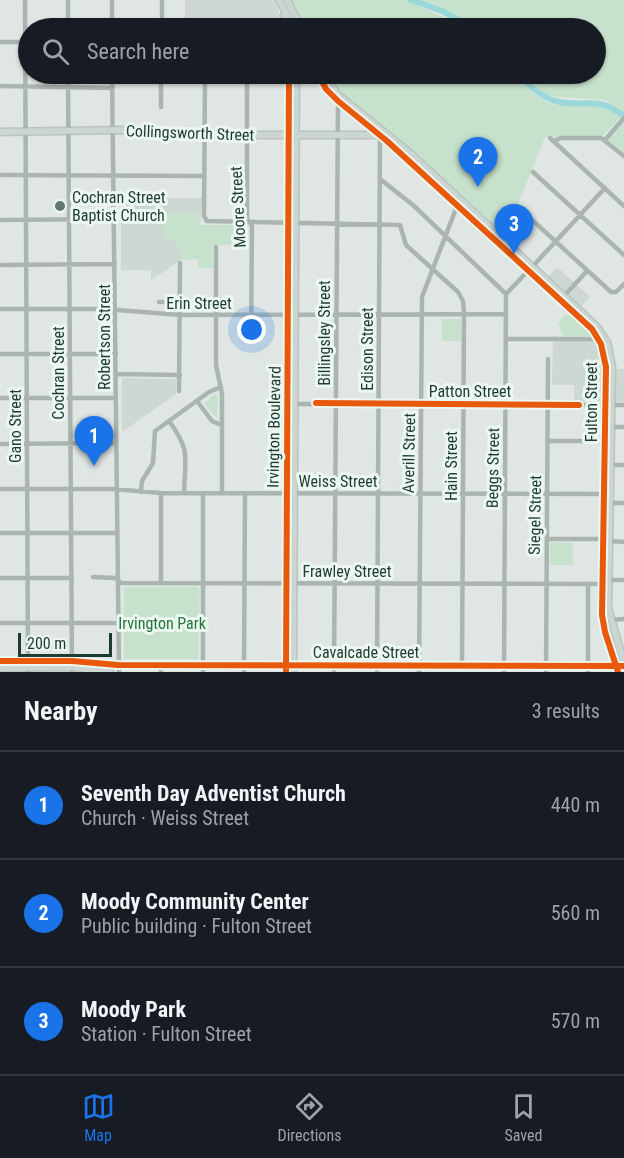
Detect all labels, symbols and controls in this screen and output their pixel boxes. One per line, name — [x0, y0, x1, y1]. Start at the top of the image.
search box — [18, 18, 606, 84]
icon: search — [39, 35, 72, 68]
text: Search here — [87, 39, 189, 64]
street label: Collingsworth Street — [126, 121, 255, 145]
pin: 2 — [458, 138, 498, 187]
street label: Moore Street — [226, 166, 250, 248]
place label: Cochran Street Baptist Church — [72, 188, 166, 225]
marker: Cochran Street Baptist Church — [53, 199, 67, 213]
pin: 3 — [494, 204, 534, 254]
street label: Billingsley Street — [315, 280, 334, 386]
street label: Robertson Street — [95, 284, 114, 390]
street label: Erin Street — [166, 294, 232, 313]
street label: Edison Street — [358, 307, 377, 391]
your location — [237, 315, 266, 344]
street label: Cochran Street — [49, 326, 68, 420]
street label: Fulton Street — [582, 362, 601, 442]
street label: Irvington Boulevard — [263, 366, 285, 488]
street label: Patton Street — [429, 382, 512, 401]
street label: Gano Street — [6, 389, 25, 463]
street label: Averill Street — [399, 413, 419, 493]
pin: 1 — [74, 416, 113, 466]
street label: Beggs Street — [483, 427, 503, 508]
street label: Hain Street — [442, 431, 461, 501]
street label: Weiss Street — [299, 472, 378, 491]
street label: Siegel Street — [525, 475, 545, 555]
street label: Frawley Street — [302, 562, 392, 581]
park label: Irvington Park — [118, 614, 207, 633]
scale bar — [18, 630, 112, 658]
text: 200 m — [27, 634, 66, 653]
street label: Cavalcade Street — [313, 643, 419, 662]
text: Nearby — [24, 696, 98, 726]
text: 3 results — [532, 699, 600, 723]
text: Seventh Day Adventist Church — [81, 781, 346, 806]
text: 1 — [38, 793, 49, 817]
text: 440 m — [551, 793, 600, 817]
text: Church · Weiss Street — [81, 806, 249, 830]
text: Moody Community Center — [81, 889, 309, 914]
text: 2 — [38, 901, 49, 925]
text: 560 m — [551, 901, 600, 925]
text: Public building · Fulton Street — [81, 914, 312, 938]
text: Moody Park — [81, 997, 186, 1022]
text: 3 — [38, 1009, 49, 1033]
text: 570 m — [551, 1009, 600, 1033]
text: Station · Fulton Street — [81, 1022, 252, 1046]
tab: Map — [82, 1090, 115, 1145]
tab: Directions — [278, 1090, 341, 1145]
tab: Saved — [504, 1090, 542, 1145]

